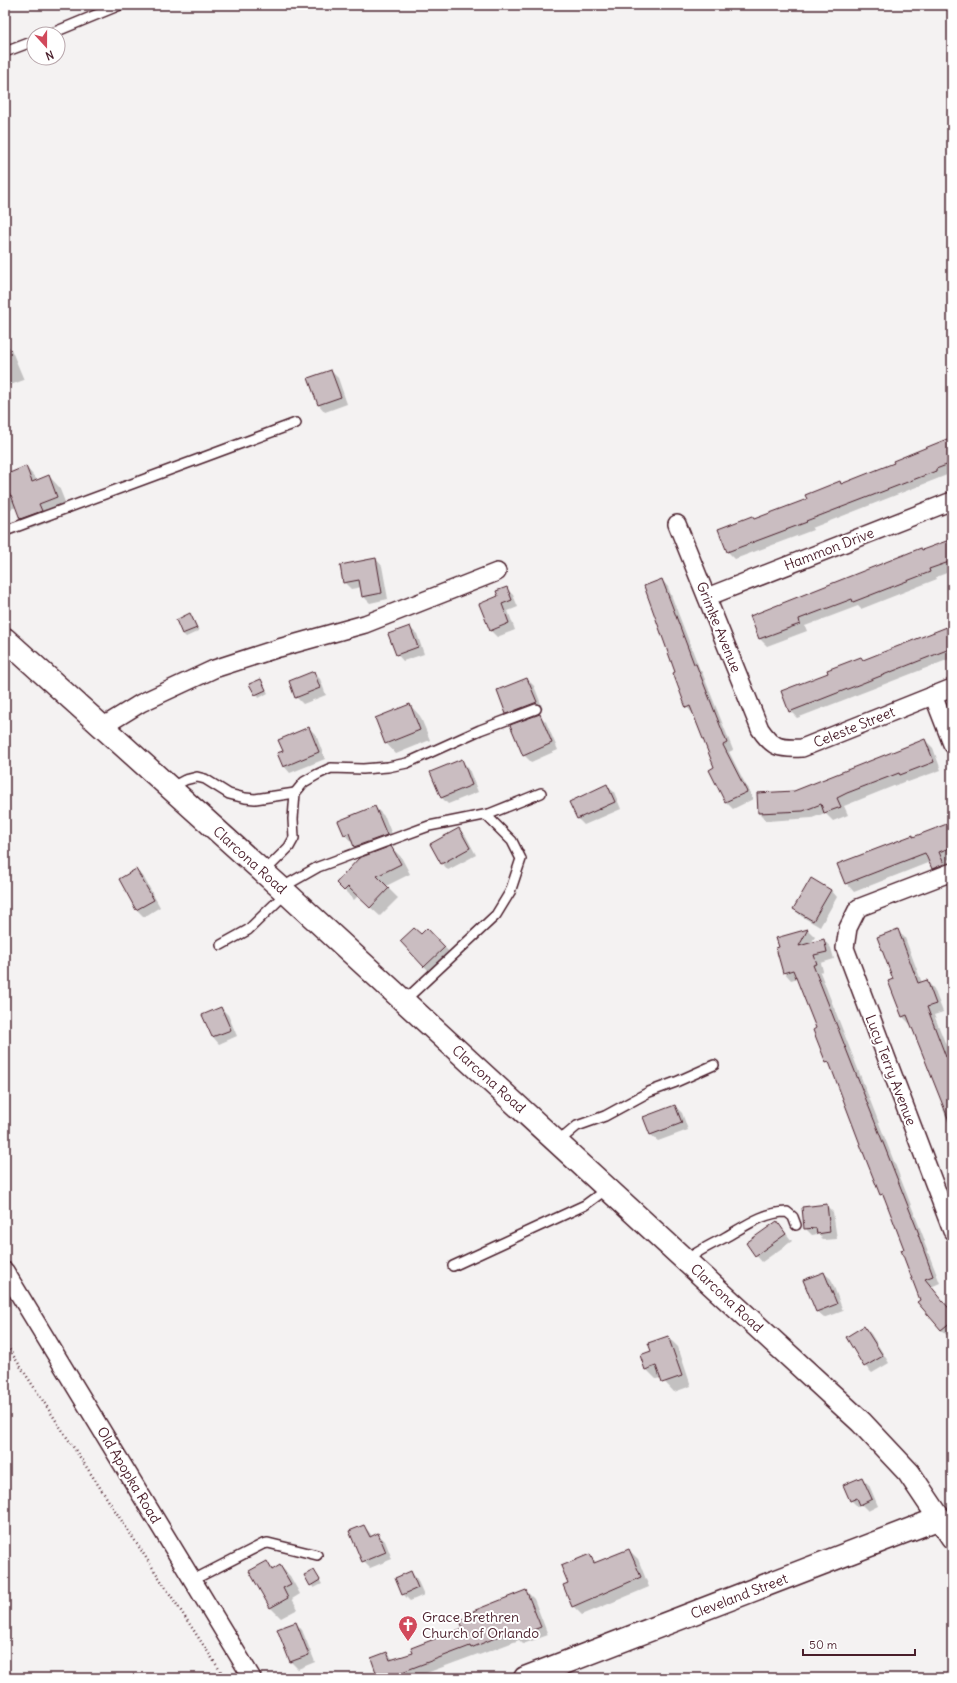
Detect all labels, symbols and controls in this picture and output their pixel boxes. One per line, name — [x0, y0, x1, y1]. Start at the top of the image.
north arrow — [26, 26, 66, 66]
text: N — [44, 47, 56, 63]
street label: Hammon Drive — [781, 524, 877, 574]
street label: Grimke Avenue — [693, 579, 745, 675]
street label: Celeste Street — [811, 702, 898, 752]
street label: Clarcona Road — [209, 822, 291, 898]
street label: Lucy Terry Avenue — [862, 1012, 920, 1128]
street label: Clarcona Road — [448, 1041, 530, 1117]
street label: Clarcona Road — [687, 1260, 767, 1336]
street label: Old Apopka Road — [93, 1423, 165, 1527]
street label: Cleveland Street — [688, 1569, 790, 1623]
place label: Grace Brethren Church of Orlando — [422, 1608, 539, 1642]
church icon: Grace Brethren Church of Orlando — [397, 1614, 419, 1642]
scale bar — [803, 1631, 915, 1657]
text: 50 m — [809, 1637, 838, 1652]

